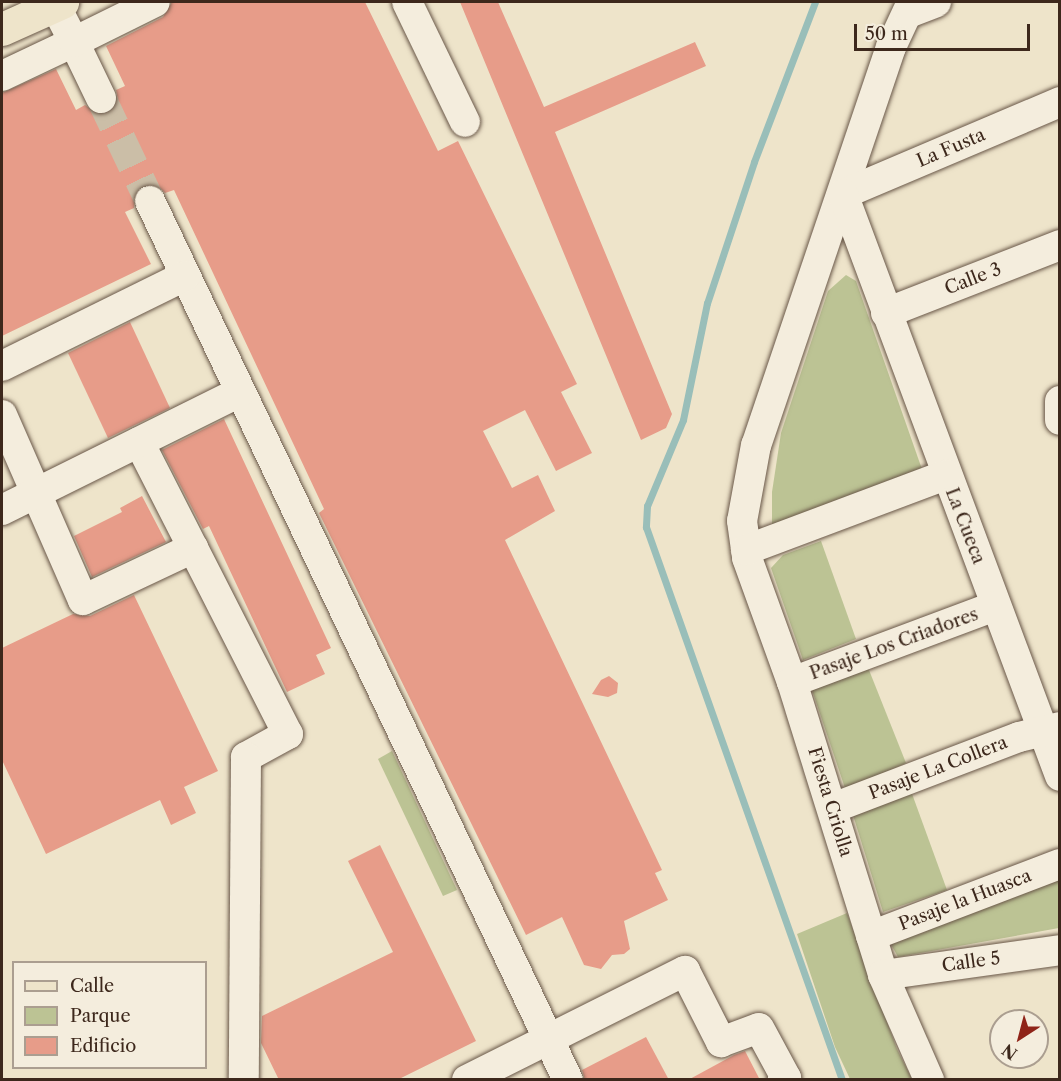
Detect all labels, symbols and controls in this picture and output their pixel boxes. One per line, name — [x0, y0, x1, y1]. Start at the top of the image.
scale bar — [857, 12, 1032, 50]
text: 50 m — [865, 23, 908, 45]
street label: La Fusta — [913, 124, 989, 172]
street label: Calle 3 — [942, 258, 1004, 300]
street label: La Cueca — [941, 485, 989, 567]
street label: Pasaje Los Criadores — [807, 603, 981, 685]
street label: Pasaje La Collera — [865, 732, 1011, 804]
street label: Fiesta Criolla — [803, 744, 857, 860]
street label: Pasaje la Huasca — [896, 865, 1034, 935]
street label: Calle 5 — [940, 947, 1002, 977]
legend — [12, 961, 207, 1069]
text: Calle — [70, 975, 114, 997]
text: Parque — [70, 1005, 131, 1027]
north arrow — [989, 1009, 1049, 1069]
text: Edificio — [70, 1035, 136, 1057]
text: N — [998, 1040, 1021, 1064]

